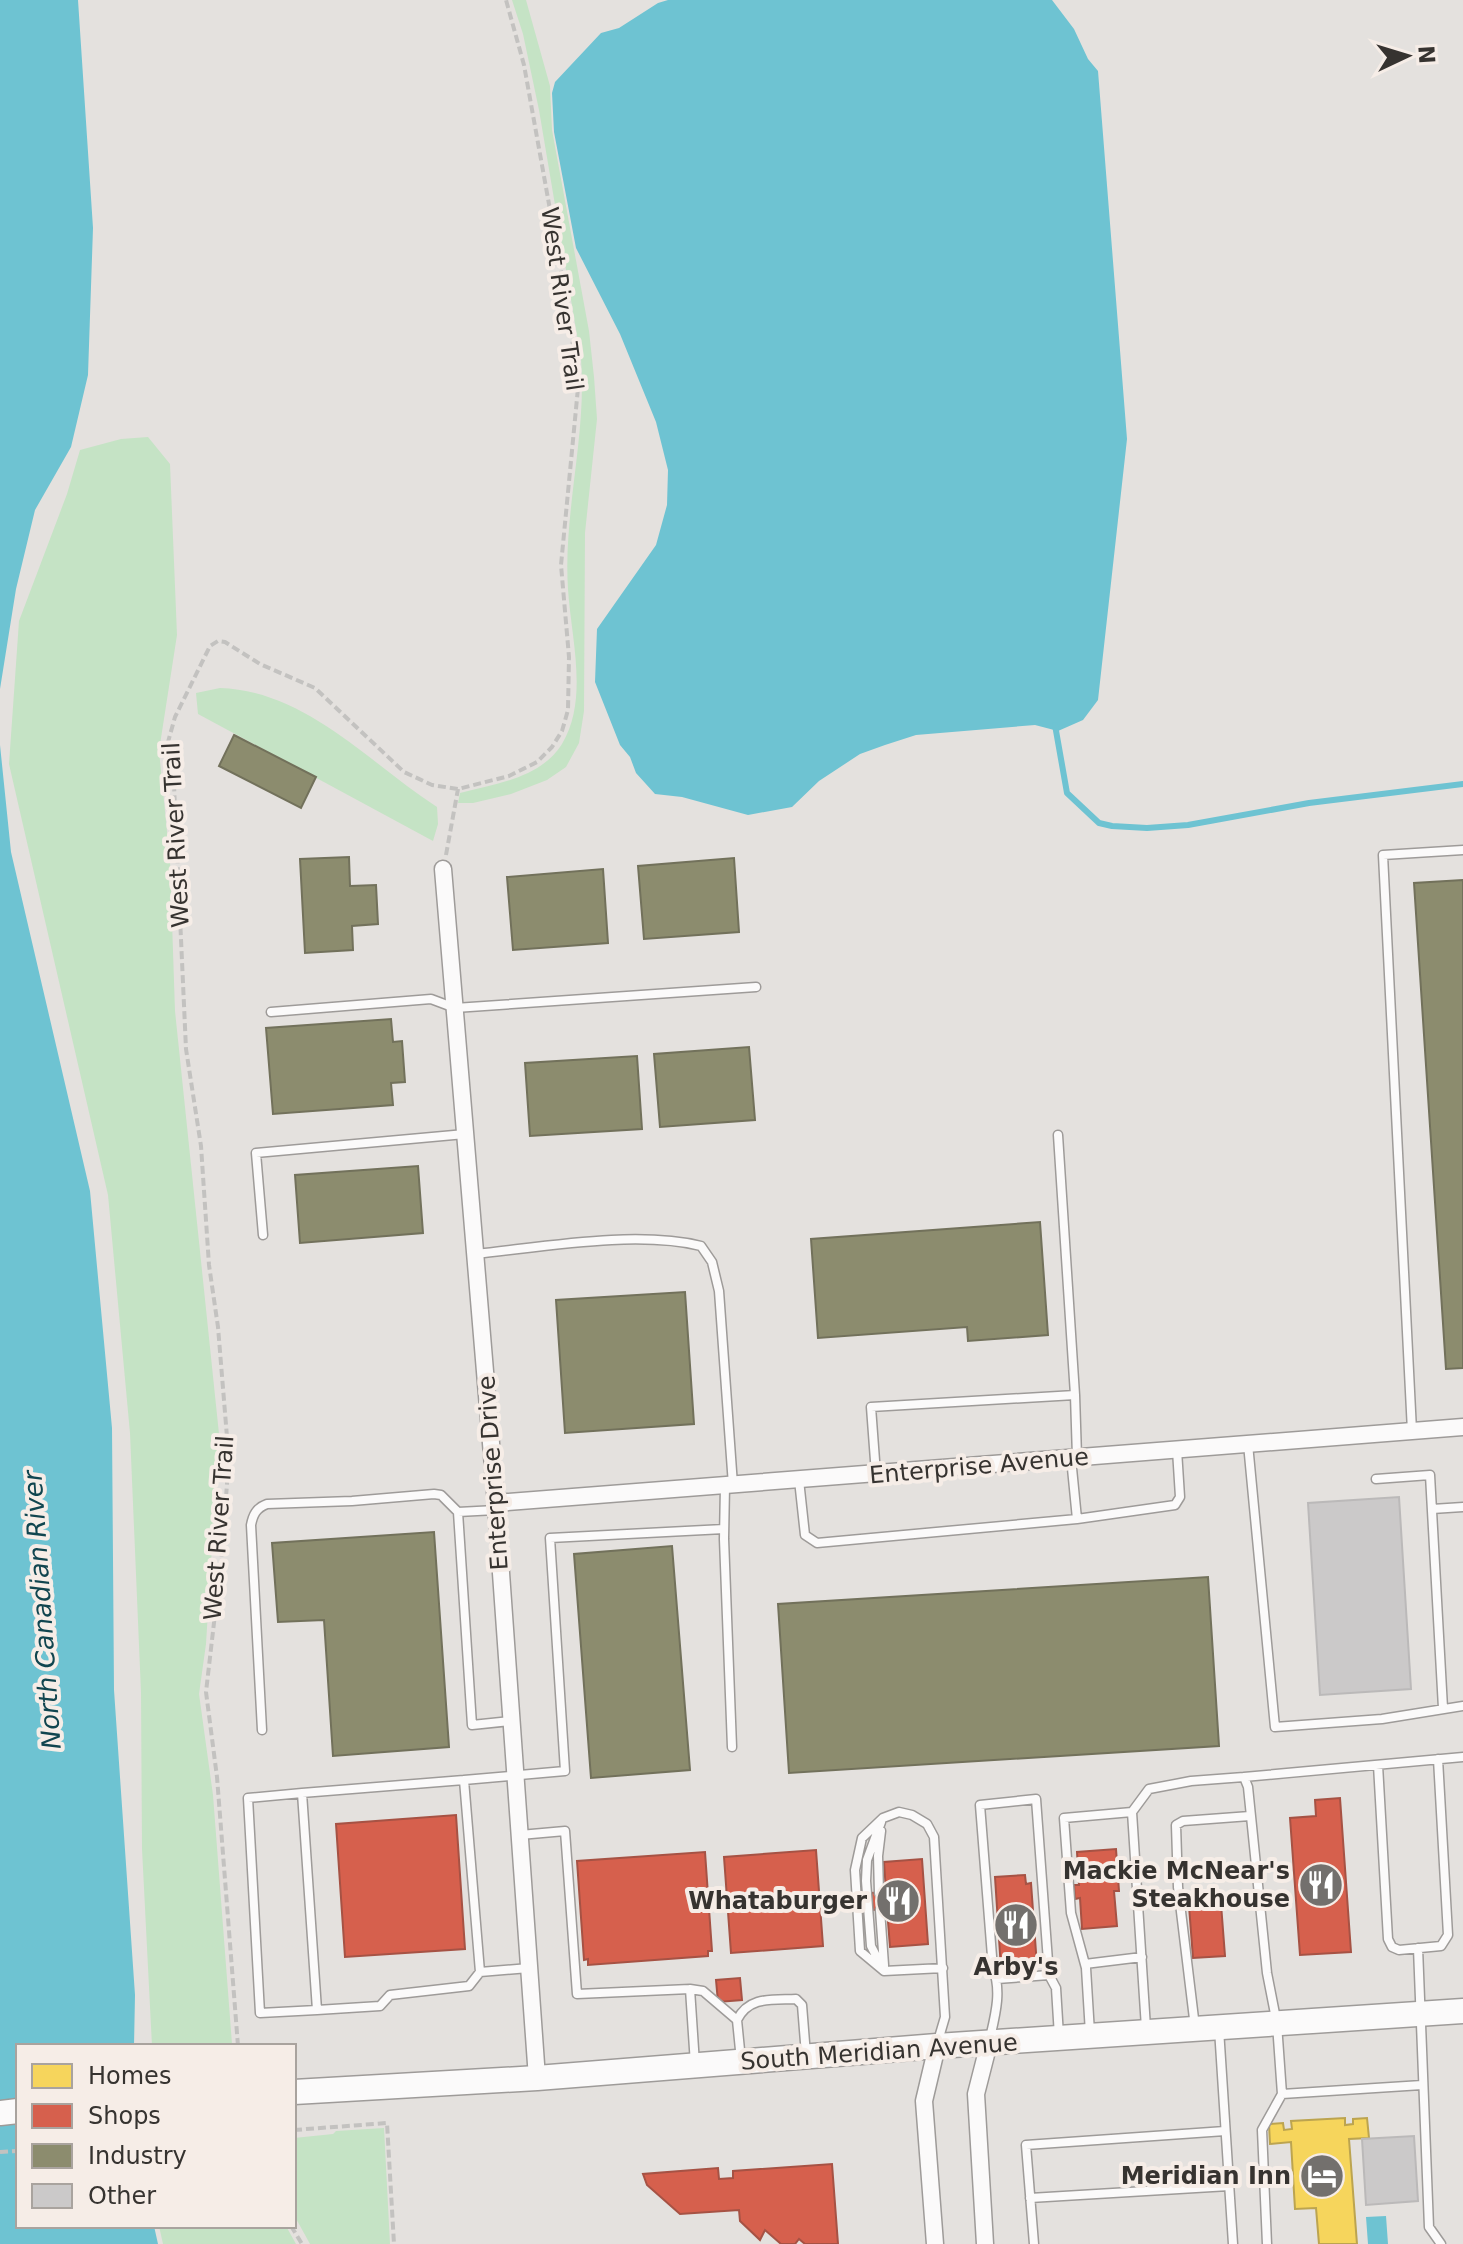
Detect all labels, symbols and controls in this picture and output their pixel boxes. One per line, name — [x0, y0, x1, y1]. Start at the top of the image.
north arrow — [1367, 16, 1447, 96]
text: N — [1413, 45, 1440, 65]
street label: West River Trail — [535, 205, 589, 393]
street label: West River Trail — [157, 742, 195, 928]
street label: Enterprise Drive — [472, 1375, 514, 1571]
street label: West River Trail — [199, 1435, 239, 1621]
street label: Enterprise Avenue — [868, 1442, 1090, 1490]
water label: North Canadian River — [17, 1467, 67, 1750]
place label: Mackie McNear's Steakhouse — [1063, 1857, 1290, 1913]
restaurant icon: Mackie McNear's Steakhouse — [1297, 1861, 1345, 1909]
restaurant icon: Whataburger — [874, 1877, 922, 1925]
place label: Whataburger — [688, 1887, 867, 1915]
restaurant icon: Arby's — [992, 1901, 1040, 1949]
place label: Arby's — [974, 1953, 1058, 1981]
street label: South Meridian Avenue — [739, 2028, 1019, 2076]
legend — [16, 2044, 296, 2228]
text: Homes — [88, 2062, 171, 2090]
text: Shops — [88, 2102, 161, 2130]
text: Industry — [88, 2142, 187, 2170]
hotel icon: Meridian Inn — [1298, 2152, 1346, 2200]
place label: Meridian Inn — [1121, 2162, 1291, 2190]
text: Other — [88, 2182, 156, 2210]

